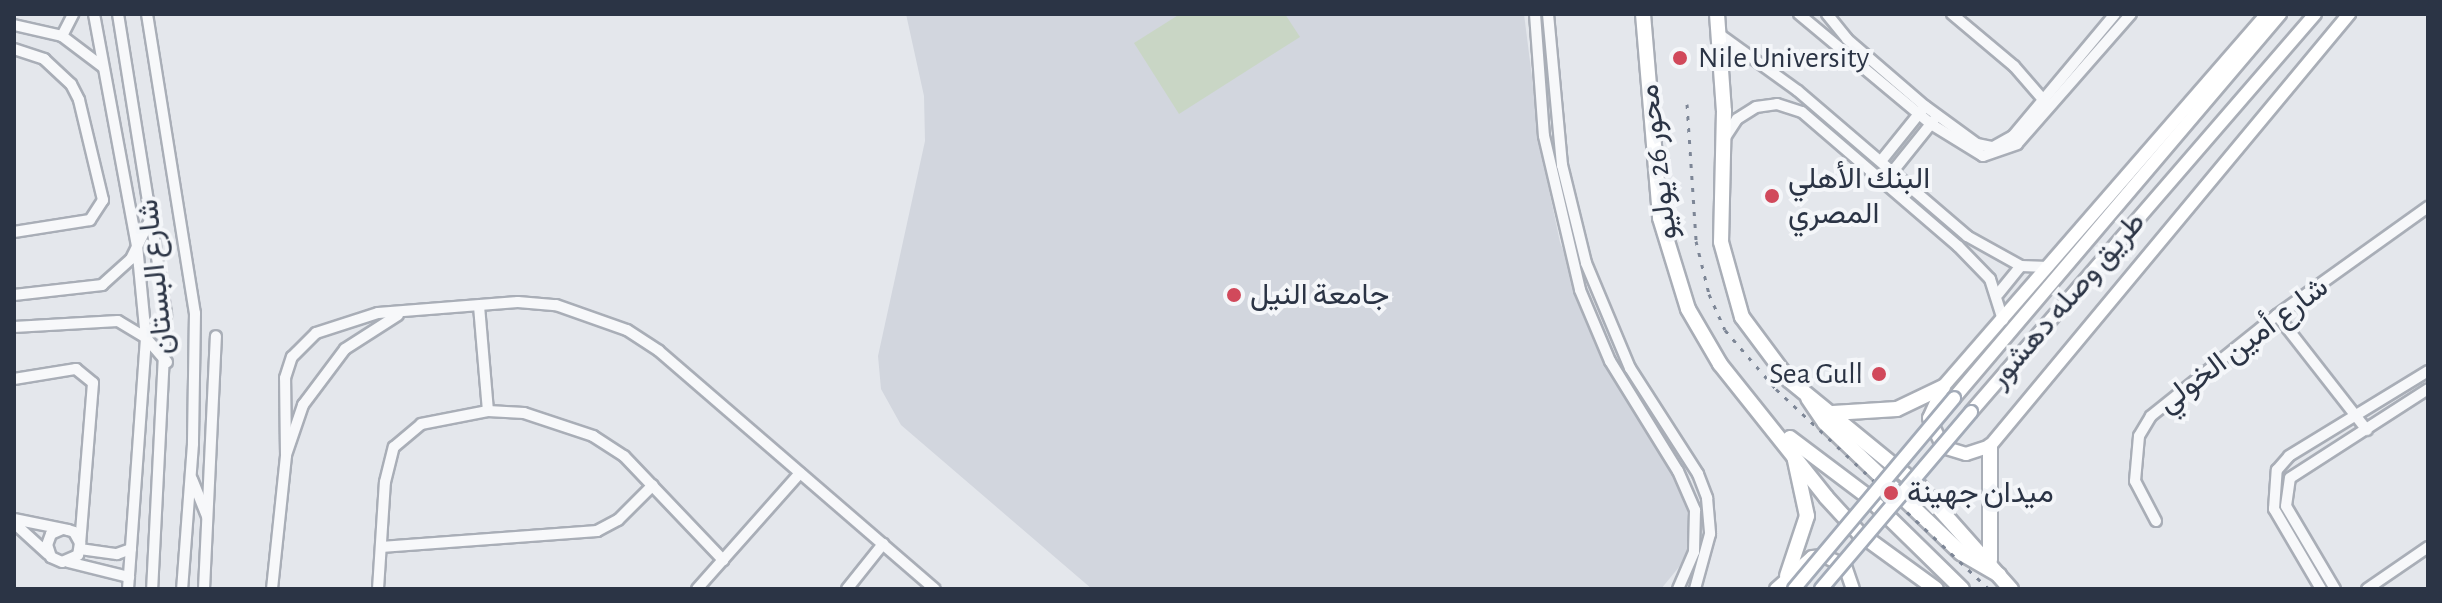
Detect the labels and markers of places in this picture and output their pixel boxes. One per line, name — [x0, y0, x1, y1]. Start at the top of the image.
place label: Nile University — [1698, 40, 1869, 76]
marker: Nile University — [1669, 47, 1691, 69]
place label: البنك الأهلي المصري — [1788, 161, 1930, 232]
marker: البنك الأهلي المصري — [1763, 187, 1781, 205]
place label: جامعة النيل — [1250, 277, 1389, 313]
marker: جامعة النيل — [1225, 286, 1243, 304]
place label: Sea Gull — [1769, 356, 1863, 392]
marker: Sea Gull — [1870, 365, 1888, 383]
place label: ميدان جهينة — [1907, 475, 2054, 511]
marker: ميدان جهينة — [1882, 484, 1900, 502]

